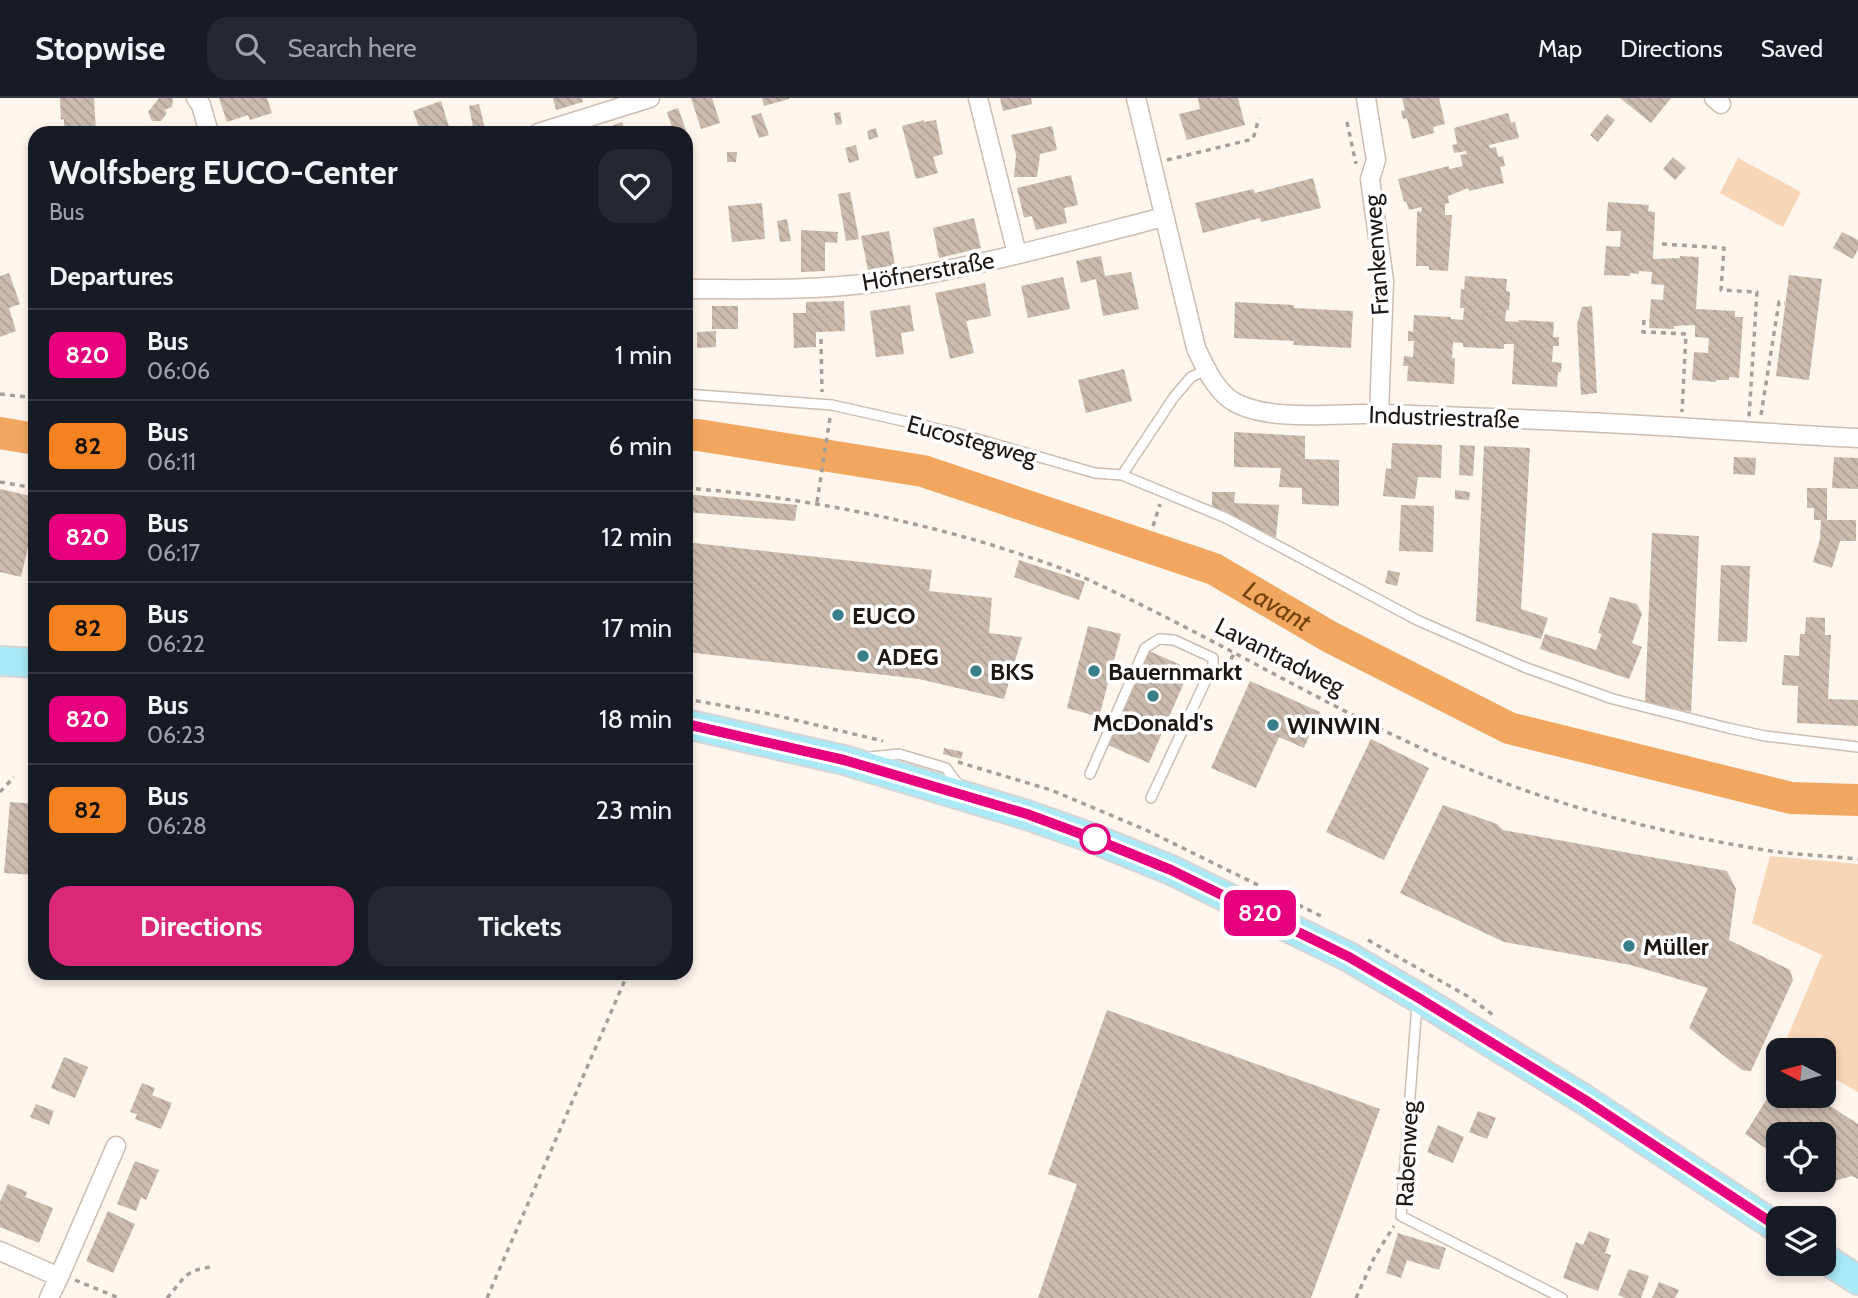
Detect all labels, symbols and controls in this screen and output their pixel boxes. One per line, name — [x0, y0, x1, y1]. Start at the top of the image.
search box — [207, 17, 697, 80]
text: Stopwise — [35, 28, 165, 68]
icon: search — [231, 29, 269, 67]
text: Search here — [287, 32, 417, 64]
text: Map — [1538, 34, 1582, 63]
text: Directions — [1620, 34, 1723, 63]
text: Saved — [1761, 34, 1823, 63]
button: heart — [598, 149, 672, 223]
text: Wolfsberg EUCO-Center — [49, 152, 398, 192]
street label: Frankenweg — [1357, 193, 1395, 316]
text: Bus — [49, 198, 84, 226]
street label: Höfnerstraße — [860, 245, 996, 297]
text: Departures — [49, 260, 173, 292]
text: Bus — [147, 325, 188, 357]
text: 1 min — [615, 339, 672, 371]
text: 820 — [65, 340, 110, 369]
text: 06:06 — [147, 357, 210, 385]
street label: Industriestraße — [1368, 400, 1520, 434]
street label: Eucostegweg — [904, 409, 1041, 471]
text: Bus — [147, 416, 188, 448]
text: 6 min — [609, 430, 672, 462]
text: 82 — [74, 431, 101, 460]
text: 06:11 — [147, 448, 196, 476]
text: Bus — [147, 507, 188, 539]
text: 12 min — [601, 521, 672, 553]
text: 820 — [65, 522, 110, 551]
text: 06:17 — [147, 539, 200, 567]
water label: Lavant — [1238, 574, 1317, 639]
text: Bus — [147, 598, 188, 630]
place label: EUCO — [852, 601, 916, 630]
marker: EUCO — [830, 607, 846, 623]
street label: Lavantradweg — [1210, 611, 1351, 701]
text: 17 min — [602, 612, 672, 644]
text: 82 — [74, 613, 101, 642]
text: 06:22 — [147, 630, 205, 658]
place label: ADEG — [877, 642, 939, 671]
marker: ADEG — [855, 648, 871, 664]
place label: BKS — [990, 657, 1034, 686]
place label: Bauernmarkt — [1108, 657, 1242, 686]
marker: BKS — [968, 663, 984, 679]
marker: Bauernmarkt — [1086, 663, 1102, 679]
marker: McDonald's — [1145, 688, 1161, 704]
text: Bus — [147, 689, 188, 721]
text: 18 min — [599, 703, 672, 735]
text: 820 — [65, 704, 110, 733]
place label: McDonald's — [1093, 708, 1213, 737]
place label: WINWIN — [1287, 711, 1381, 740]
marker: WINWIN — [1265, 717, 1281, 733]
text: 06:23 — [147, 721, 205, 749]
text: Bus — [147, 780, 188, 812]
text: 23 min — [596, 794, 672, 826]
text: 82 — [74, 795, 101, 824]
text: 06:28 — [147, 812, 207, 840]
unlabelled marker — [1080, 824, 1110, 854]
button: Directions — [49, 886, 354, 966]
button: Tickets — [368, 886, 672, 966]
line badge: 820 — [1220, 890, 1300, 936]
text: 820 — [1238, 898, 1282, 927]
place label: Müller — [1643, 932, 1709, 961]
marker: Müller — [1621, 938, 1637, 954]
north arrow — [1766, 1038, 1836, 1108]
map controls — [1766, 1038, 1836, 1276]
street label: Rabenweg — [1390, 1099, 1424, 1208]
button: locate — [1766, 1122, 1836, 1192]
button: layers — [1766, 1206, 1836, 1276]

